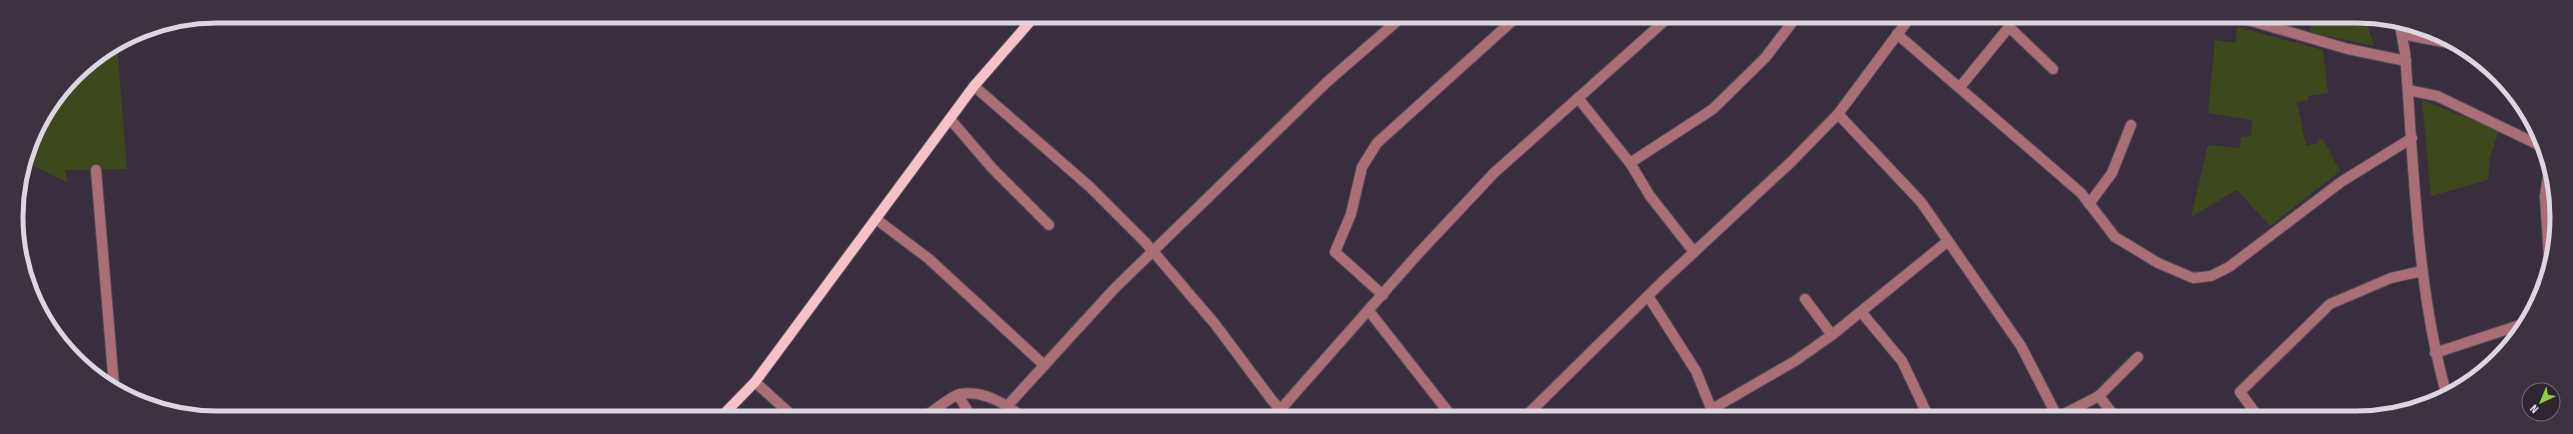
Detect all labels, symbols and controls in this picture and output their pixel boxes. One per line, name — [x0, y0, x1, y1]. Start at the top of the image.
north arrow — [2521, 382, 2561, 422]
text: N — [2528, 402, 2541, 416]

